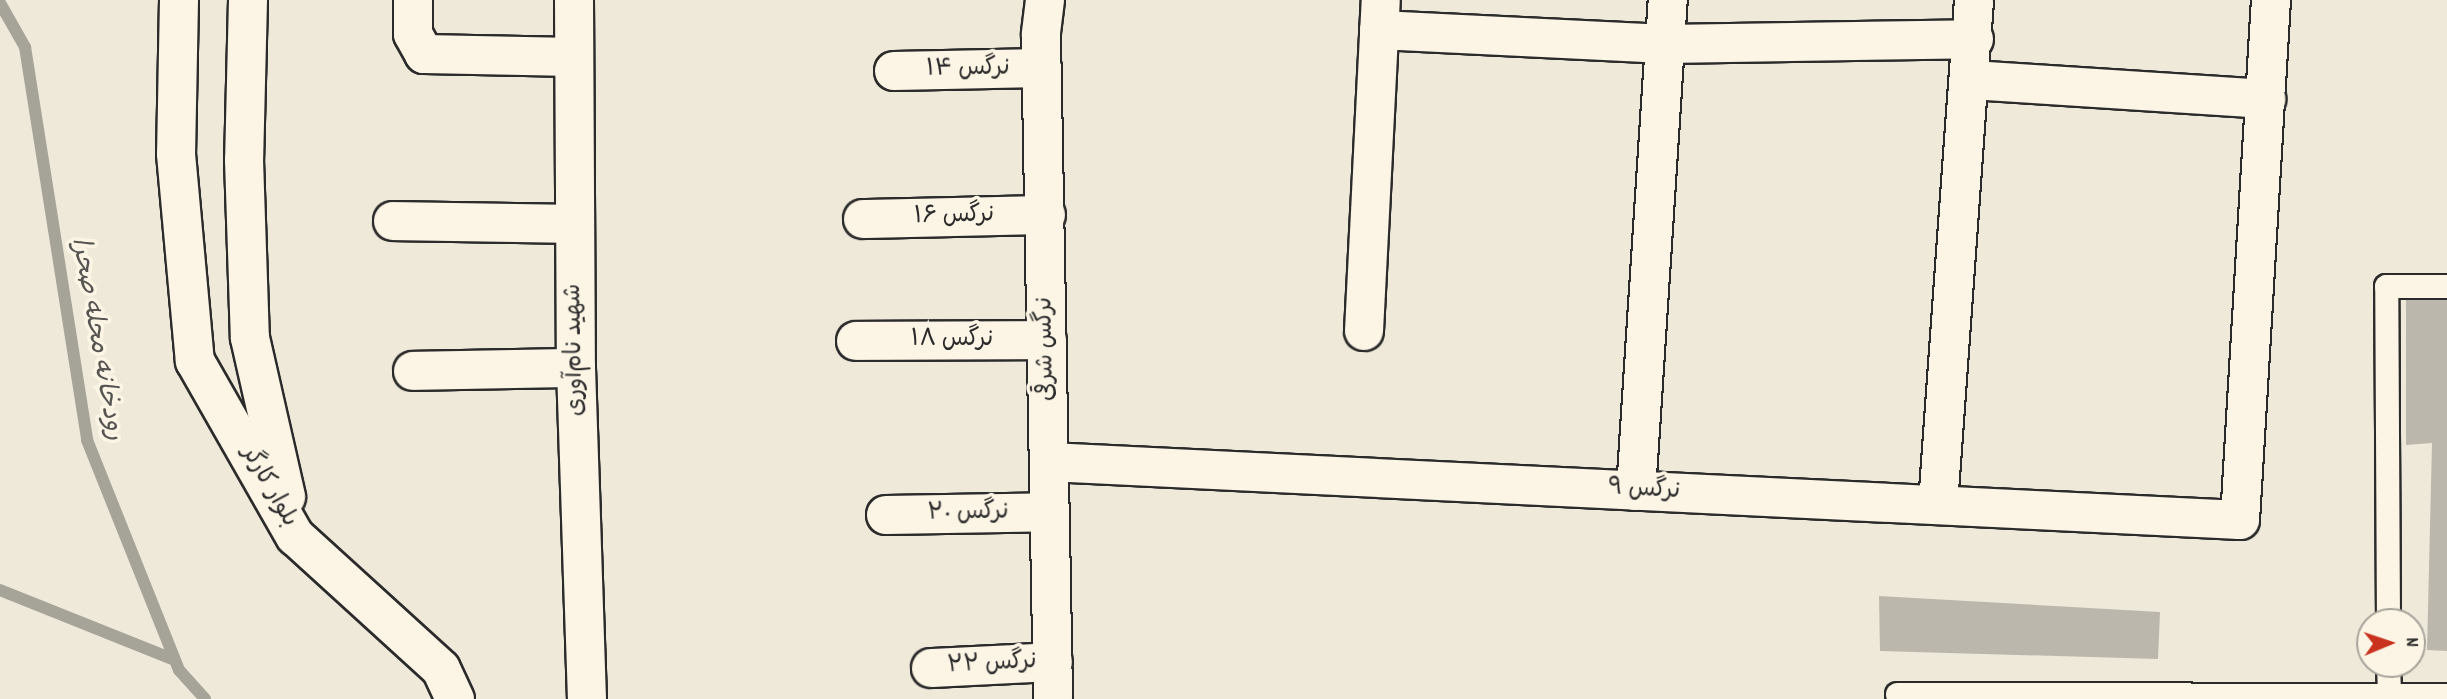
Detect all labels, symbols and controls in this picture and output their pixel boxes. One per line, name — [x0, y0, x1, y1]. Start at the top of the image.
street label: نرگس ۱۴ — [926, 55, 1010, 85]
street label: نرگس ۱۶ — [914, 202, 994, 232]
water label: رودخانه محله صحرا — [63, 235, 129, 443]
street label: شهید نام‌آوری — [560, 283, 592, 417]
street label: نرگس شرقی — [1032, 297, 1062, 401]
street label: نرگس ۱۸ — [911, 327, 993, 355]
street label: بلوار کارگر — [233, 441, 303, 533]
street label: نرگس ۹ — [1607, 475, 1681, 507]
street label: نرگس ۲۰ — [927, 499, 1009, 529]
north arrow — [2356, 608, 2426, 678]
text: N — [2397, 637, 2424, 647]
street label: نرگس ۲۲ — [947, 648, 1037, 682]

